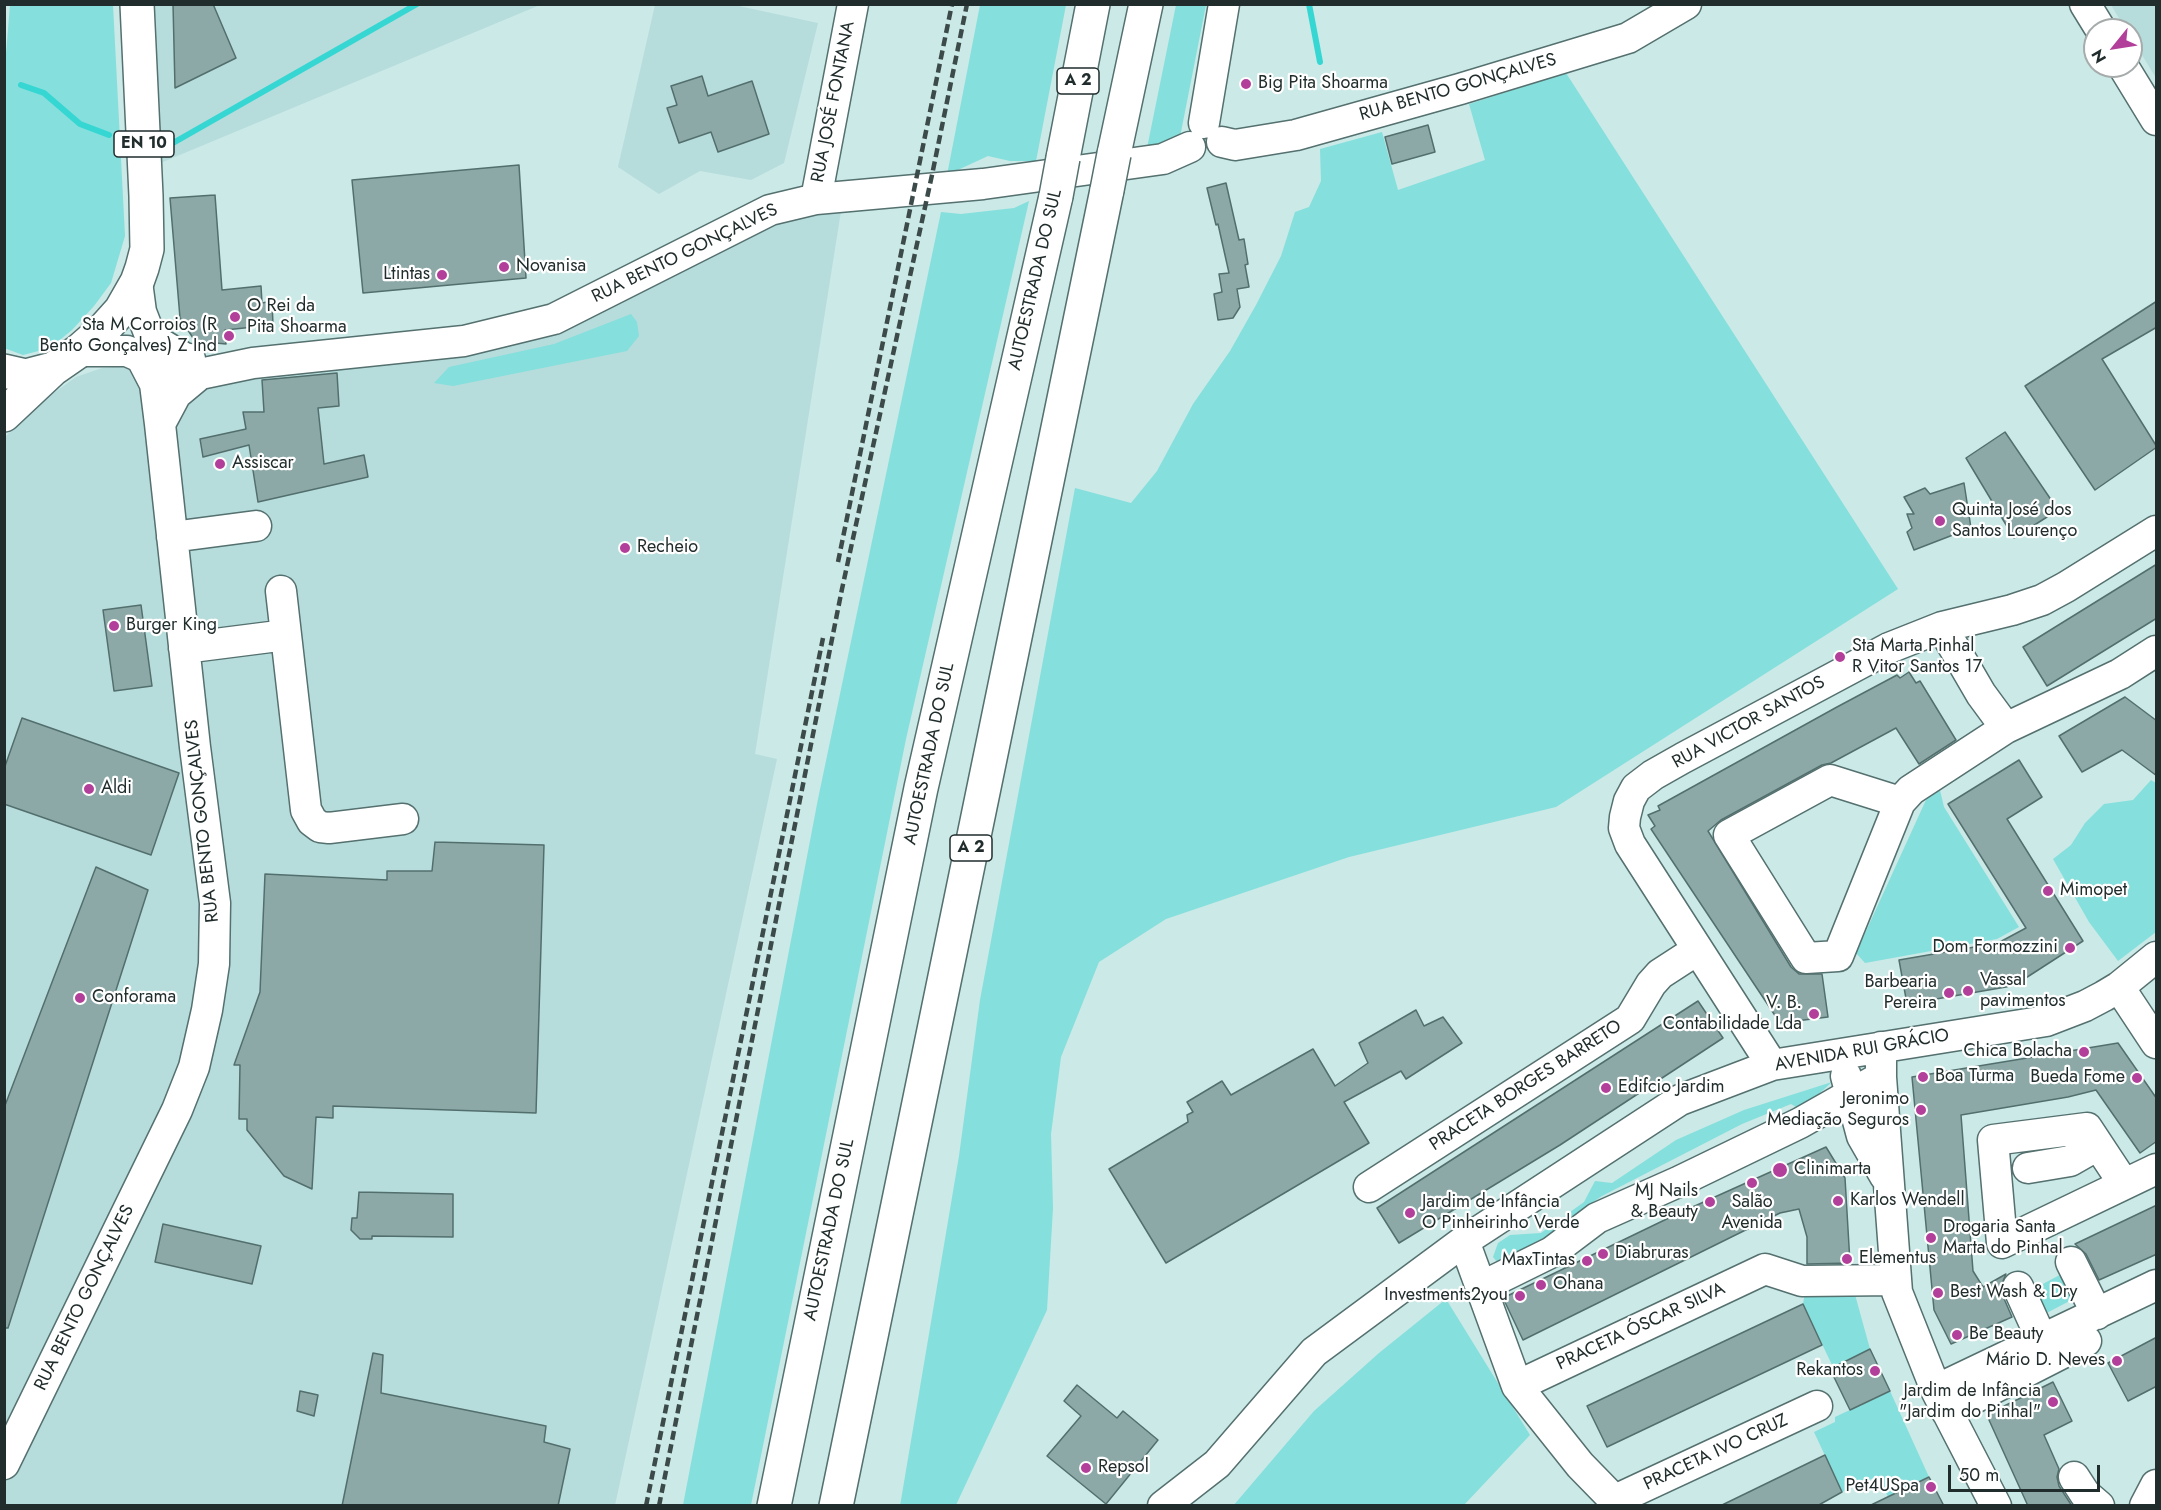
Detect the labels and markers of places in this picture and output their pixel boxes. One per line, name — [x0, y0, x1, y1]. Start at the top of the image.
place label: Big Pita Shoarma — [1258, 73, 1388, 95]
marker: Big Pita Shoarma — [1239, 77, 1253, 91]
place label: Novanisa — [516, 256, 586, 278]
marker: Novanisa — [497, 260, 511, 274]
place label: Ltintas — [383, 264, 430, 286]
marker: Ltintas — [435, 268, 449, 282]
place label: O Rei da Pita Shoarma — [247, 296, 347, 338]
marker: O Rei da Pita Shoarma — [228, 310, 242, 324]
place label: Sta M Corroios (R Bento Gonçalves) Z Ind — [40, 315, 217, 358]
marker: Sta M Corroios (R Bento Gonçalves) Z Ind — [222, 329, 236, 343]
place label: Assiscar — [232, 453, 294, 475]
marker: Assiscar — [213, 457, 227, 471]
place label: Quinta José dos Santos Lourenço — [1952, 500, 2077, 542]
marker: Quinta José dos Santos Lourenço — [1933, 514, 1947, 528]
place label: Recheio — [637, 537, 698, 559]
marker: Recheio — [618, 541, 632, 555]
place label: Burger King — [126, 615, 217, 637]
marker: Burger King — [107, 619, 121, 633]
place label: Sta Marta Pinhal R Vitor Santos 17 — [1852, 636, 1982, 678]
marker: Sta Marta Pinhal R Vitor Santos 17 — [1833, 650, 1847, 664]
place label: Aldi — [101, 778, 132, 800]
marker: Aldi — [82, 782, 96, 796]
place label: Mimopet — [2060, 880, 2127, 902]
marker: Mimopet — [2041, 884, 2055, 898]
place label: Dom Formozzini — [1933, 937, 2058, 959]
marker: Dom Formozzini — [2063, 941, 2077, 955]
place label: Vassal pavimentos — [1980, 970, 2066, 1012]
place label: Barbearia Pereira — [1864, 972, 1937, 1014]
marker: Vassal pavimentos — [1961, 984, 1975, 998]
marker: Barbearia Pereira — [1942, 986, 1956, 1000]
place label: Conforama — [92, 987, 176, 1009]
marker: Conforama — [73, 991, 87, 1005]
place label: V. B. Contabilidade Lda — [1663, 993, 1802, 1036]
marker: V. B. Contabilidade Lda — [1807, 1007, 1821, 1021]
place label: Chica Bolacha — [1963, 1041, 2072, 1063]
marker: Chica Bolacha — [2077, 1045, 2091, 1059]
place label: Boa Turma — [1935, 1066, 2014, 1088]
place label: Bueda Fome — [2030, 1067, 2125, 1089]
marker: Boa Turma — [1916, 1070, 1930, 1084]
marker: Bueda Fome — [2130, 1071, 2144, 1085]
place label: Edifcio Jardim — [1618, 1077, 1725, 1099]
marker: Edifcio Jardim — [1599, 1081, 1613, 1095]
place label: Jeronimo Mediação Seguros — [1767, 1089, 1909, 1132]
marker: Jeronimo Mediação Seguros — [1914, 1103, 1928, 1117]
place label: Clinimarta — [1794, 1159, 1871, 1181]
marker: Clinimarta — [1771, 1161, 1789, 1179]
marker: Salão Avenida — [1745, 1176, 1759, 1190]
place label: MJ Nails & Beauty — [1631, 1181, 1698, 1224]
place label: Karlos Wendell — [1850, 1190, 1965, 1212]
place label: Jardim de Infância O Pinheirinho Verde — [1422, 1192, 1579, 1234]
place label: Salão Avenida — [1722, 1192, 1782, 1234]
marker: Karlos Wendell — [1831, 1194, 1845, 1208]
marker: MJ Nails & Beauty — [1703, 1195, 1717, 1209]
marker: Jardim de Infância O Pinheirinho Verde — [1403, 1206, 1417, 1220]
place label: Drogaria Santa Marta do Pinhal — [1943, 1217, 2063, 1260]
marker: Drogaria Santa Marta do Pinhal — [1924, 1231, 1938, 1245]
place label: Diabruras — [1615, 1243, 1689, 1265]
marker: Diabruras — [1596, 1247, 1610, 1261]
place label: Elementus — [1859, 1248, 1936, 1270]
place label: MaxTintas — [1502, 1250, 1575, 1272]
marker: Elementus — [1840, 1252, 1854, 1266]
marker: MaxTintas — [1580, 1254, 1594, 1268]
place label: Ohana — [1553, 1274, 1603, 1296]
marker: Ohana — [1534, 1278, 1548, 1292]
place label: Best Wash & Dry — [1950, 1282, 2077, 1304]
place label: Investments2you — [1384, 1285, 1508, 1307]
marker: Best Wash & Dry — [1931, 1286, 1945, 1300]
marker: Investments2you — [1513, 1289, 1527, 1303]
place label: Be Beauty — [1969, 1324, 2043, 1346]
marker: Be Beauty — [1950, 1328, 1964, 1342]
place label: Mário D. Neves — [1986, 1350, 2105, 1372]
marker: Mário D. Neves — [2110, 1354, 2124, 1368]
place label: Rekantos — [1796, 1360, 1863, 1382]
marker: Rekantos — [1868, 1364, 1882, 1378]
place label: Jardim de Infância "Jardim do Pinhal" — [1899, 1381, 2041, 1424]
marker: Jardim de Infância "Jardim do Pinhal" — [2046, 1395, 2060, 1409]
place label: Repsol — [1098, 1457, 1149, 1479]
marker: Repsol — [1079, 1461, 1093, 1475]
place label: Pet4USpa — [1846, 1476, 1919, 1498]
marker: Pet4USpa — [1924, 1480, 1938, 1494]

